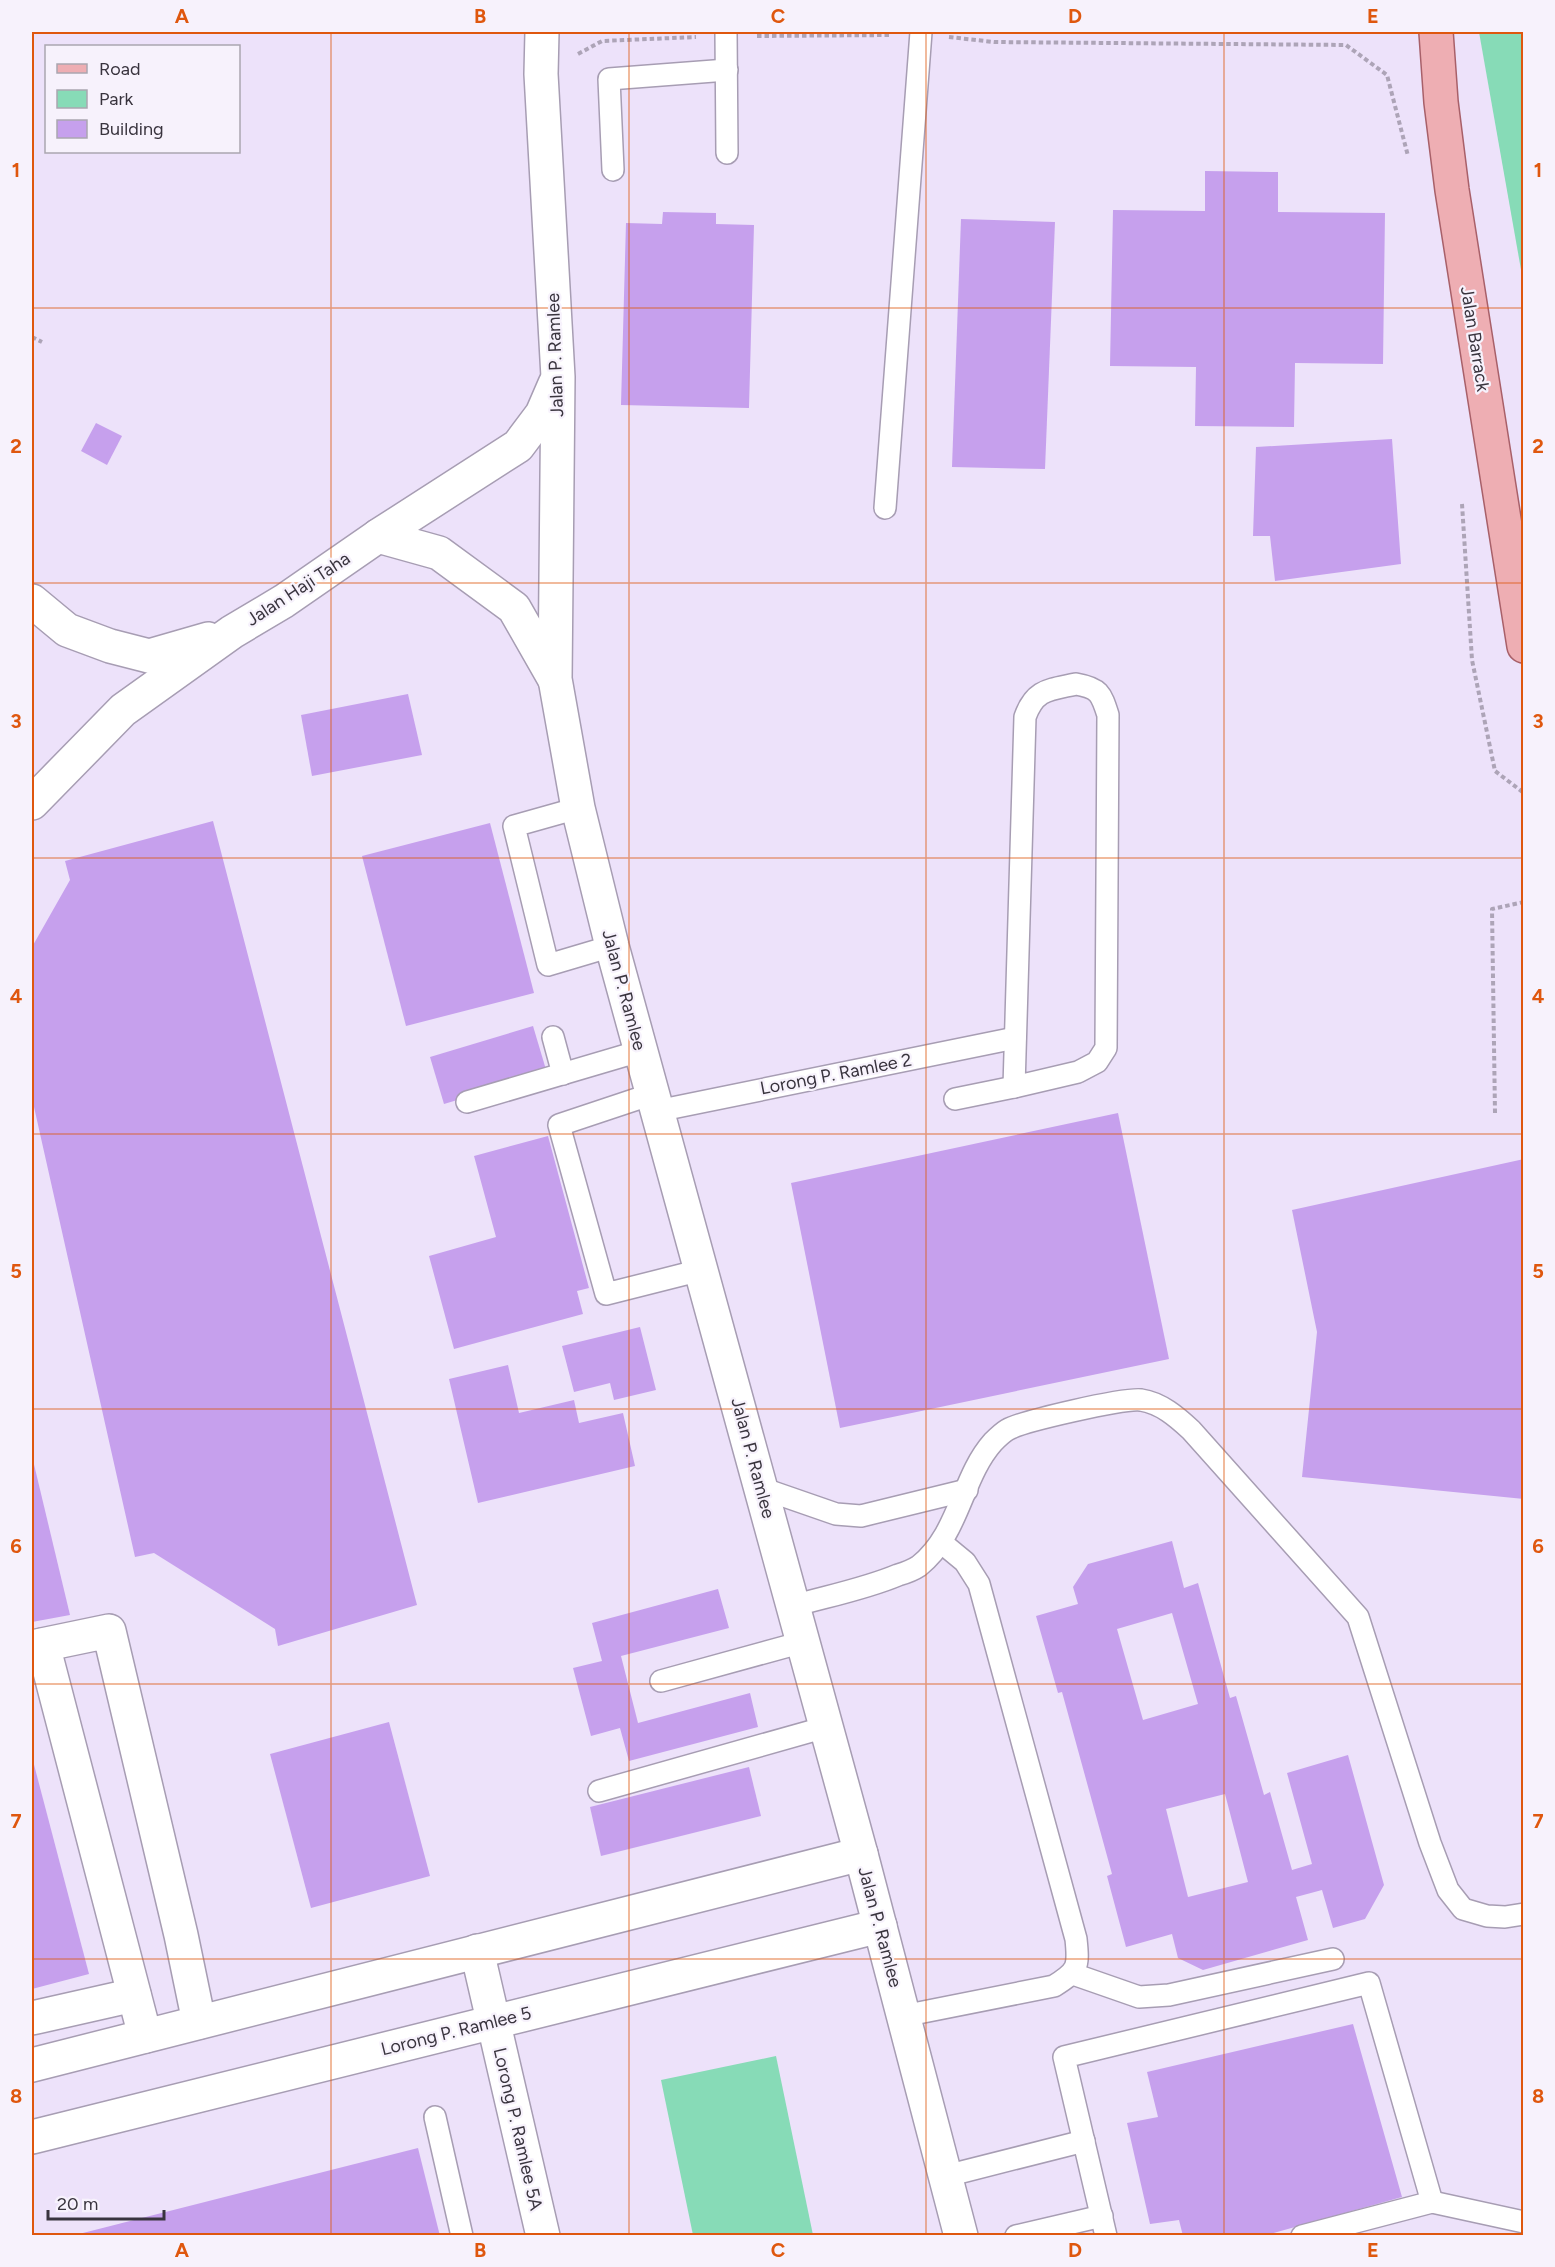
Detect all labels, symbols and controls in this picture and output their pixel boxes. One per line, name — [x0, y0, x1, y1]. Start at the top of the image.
text: A — [175, 4, 190, 28]
text: B — [474, 4, 486, 28]
text: C — [771, 4, 785, 28]
text: D — [1068, 4, 1082, 28]
text: E — [1367, 4, 1379, 28]
legend — [45, 45, 240, 153]
text: Road — [99, 58, 140, 80]
text: Park — [99, 88, 134, 110]
text: Building — [99, 118, 164, 140]
text: 1 — [12, 158, 20, 182]
text: 1 — [1534, 158, 1542, 182]
street label: Jalan Barrack — [1456, 285, 1494, 393]
street label: Jalan P. Ramlee — [542, 292, 568, 417]
text: 2 — [10, 434, 22, 458]
text: 2 — [1532, 434, 1544, 458]
street label: Jalan Haji Taha — [242, 547, 354, 631]
text: 3 — [10, 709, 22, 733]
text: 3 — [1532, 709, 1544, 733]
street label: Jalan P. Ramlee — [597, 927, 651, 1053]
text: 4 — [10, 984, 23, 1008]
text: 4 — [1532, 984, 1545, 1008]
street label: Lorong P. Ramlee 2 — [758, 1049, 914, 1099]
text: 5 — [10, 1259, 22, 1283]
text: 5 — [1532, 1259, 1544, 1283]
street label: Jalan P. Ramlee — [726, 1395, 780, 1521]
text: 6 — [10, 1534, 22, 1558]
text: 6 — [1532, 1534, 1544, 1558]
text: 7 — [10, 1809, 22, 1833]
text: 7 — [1532, 1809, 1544, 1833]
street label: Jalan P. Ramlee — [853, 1864, 907, 1990]
street label: Lorong P. Ramlee 5 — [379, 2002, 533, 2060]
street label: Lorong P. Ramlee 5A — [489, 2045, 547, 2213]
text: 8 — [10, 2084, 22, 2108]
text: 8 — [1532, 2084, 1544, 2108]
scale bar — [48, 2183, 164, 2221]
text: 20 m — [57, 2193, 98, 2215]
text: A — [175, 2238, 190, 2262]
text: B — [474, 2238, 486, 2262]
text: C — [771, 2238, 785, 2262]
text: D — [1068, 2238, 1082, 2262]
text: E — [1367, 2238, 1379, 2262]

